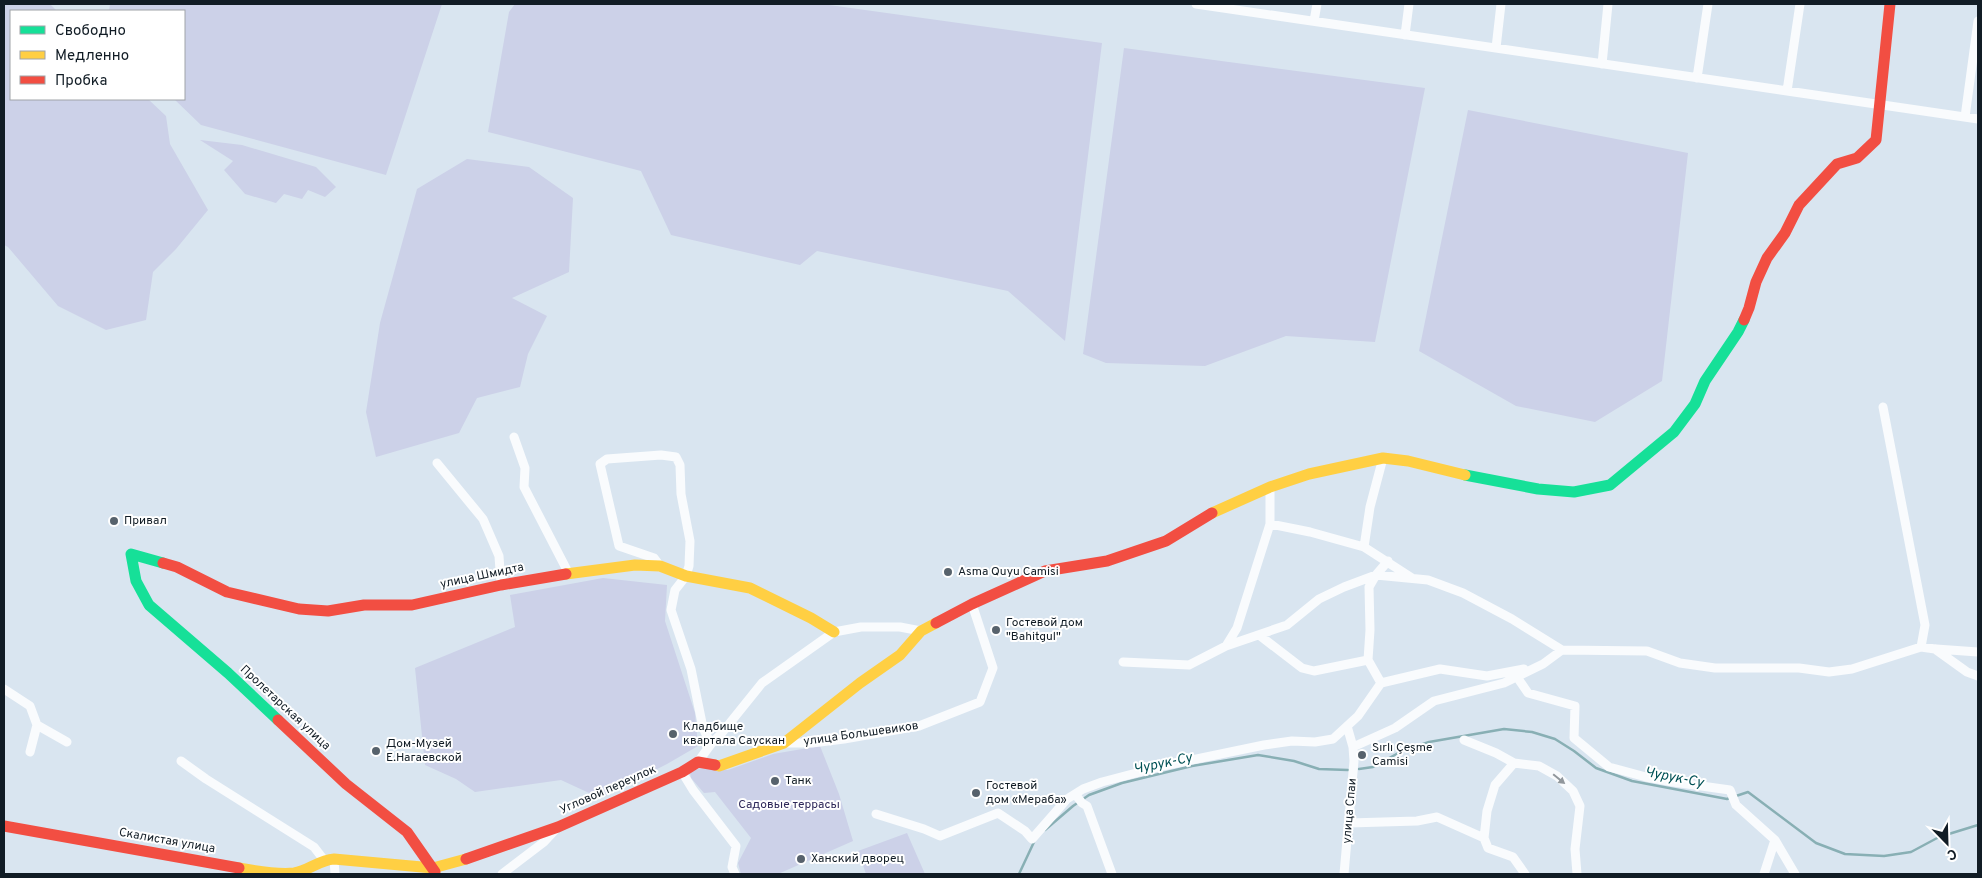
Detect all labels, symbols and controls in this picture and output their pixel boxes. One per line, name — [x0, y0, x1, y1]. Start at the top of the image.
legend — [10, 10, 185, 100]
text: Свободно — [55, 22, 126, 41]
text: Медленно — [55, 47, 129, 66]
text: Пробка — [55, 72, 107, 91]
place label: Привал — [124, 513, 167, 529]
marker: Привал — [108, 515, 120, 527]
street label: улица Шмидта — [439, 559, 525, 593]
place label: Asma Quyu Camisi — [958, 564, 1059, 580]
marker: Asma Quyu Camisi — [942, 566, 954, 578]
place label: Гостевой дом "Bahitgul" — [1006, 615, 1083, 645]
marker: Гостевой дом "Bahitgul" — [990, 624, 1002, 636]
street label: Пролетарская улица — [236, 662, 334, 754]
street label: улица Большевиков — [802, 718, 920, 750]
place label: Кладбище квартала Саускан — [683, 719, 785, 749]
marker: Кладбище квартала Саускан — [667, 728, 679, 740]
place label: Дом-Музей Е.Нагаевской — [386, 736, 462, 766]
place label: Sırlı Çeşme Camisi — [1372, 740, 1433, 770]
marker: Дом-Музей Е.Нагаевской — [370, 745, 382, 757]
water label: Чурук-Су — [1132, 749, 1195, 778]
marker: Sırlı Çeşme Camisi — [1356, 749, 1368, 761]
street label: Угловой переулок — [557, 761, 659, 818]
water label: Чурук-Су — [1643, 764, 1706, 792]
place label: Танк — [785, 773, 812, 789]
one-way arrow — [1552, 773, 1565, 784]
marker: Танк — [769, 775, 781, 787]
place label: Гостевой дом «Мераба» — [986, 778, 1067, 808]
street label: улица Спаи — [1339, 778, 1361, 844]
marker: Гостевой дом «Мераба» — [970, 787, 982, 799]
park label: Садовые террасы — [738, 797, 840, 813]
north arrow — [1922, 818, 1972, 868]
street label: Скалистая улица — [118, 825, 216, 857]
text: С — [1944, 844, 1959, 863]
place label: Ханский дворец — [811, 851, 904, 867]
marker: Ханский дворец — [795, 853, 807, 865]

